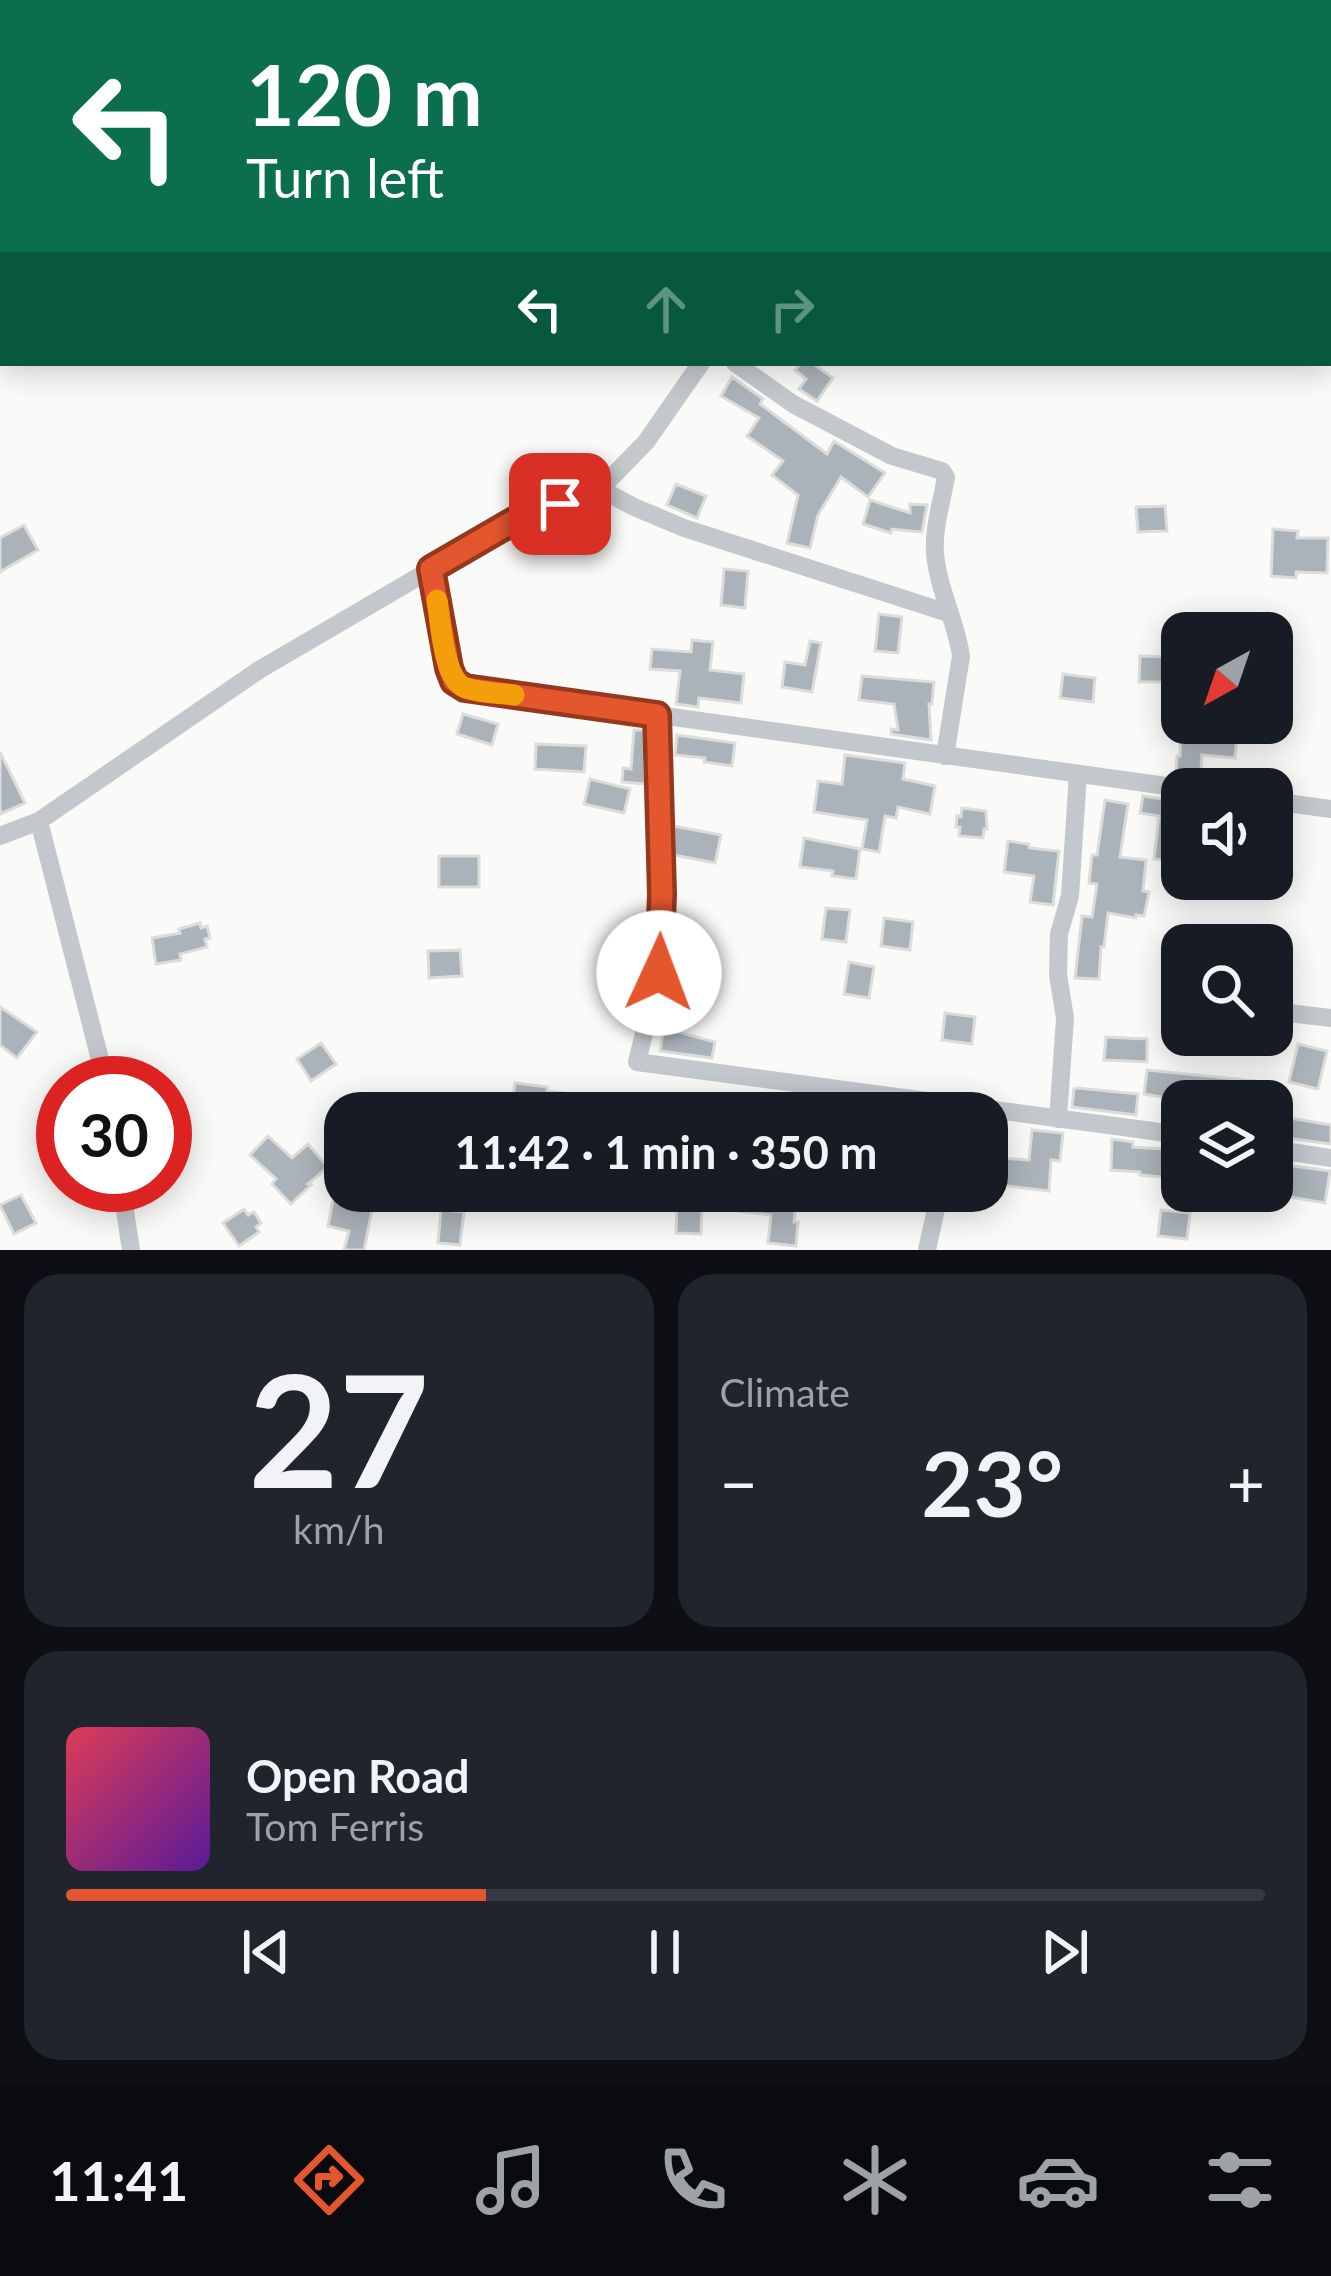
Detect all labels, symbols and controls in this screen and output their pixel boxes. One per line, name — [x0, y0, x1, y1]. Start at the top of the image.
text: 120 m — [246, 43, 483, 144]
icon: left — [48, 48, 204, 204]
text: Turn left — [246, 145, 444, 210]
icon: left — [507, 276, 573, 342]
icon: ahead — [633, 276, 699, 342]
icon: right — [759, 276, 825, 342]
pin — [509, 453, 611, 555]
icon: arrive — [527, 471, 593, 537]
north arrow — [1161, 612, 1293, 744]
map controls — [1161, 612, 1293, 1212]
button: sound — [1161, 768, 1293, 900]
position arrow — [596, 910, 722, 1036]
button: search — [1161, 924, 1293, 1056]
speed limit sign: 30 — [36, 1056, 192, 1212]
button: layers — [1161, 1080, 1293, 1212]
text: 11:42 · 1 min · 350 m — [455, 1125, 877, 1179]
text: 27 — [248, 1334, 429, 1521]
text: Climate — [720, 1369, 850, 1415]
text: 23° — [921, 1428, 1063, 1536]
text: − — [720, 1443, 758, 1522]
text: + — [1227, 1443, 1265, 1522]
text: km/h — [293, 1506, 384, 1552]
text: Open Road — [246, 1749, 470, 1803]
text: Tom Ferris — [246, 1803, 424, 1849]
icon: previous — [233, 1919, 299, 1985]
icon: pause — [632, 1919, 698, 1985]
icon: next — [1032, 1919, 1098, 1985]
icon: directions — [287, 2138, 371, 2222]
icon: music — [469, 2138, 553, 2222]
icon: phone — [651, 2138, 735, 2222]
icon: climate — [833, 2138, 917, 2222]
icon: car — [1016, 2138, 1100, 2222]
icon: filters — [1198, 2138, 1282, 2222]
text: 11:41 — [49, 2148, 188, 2213]

